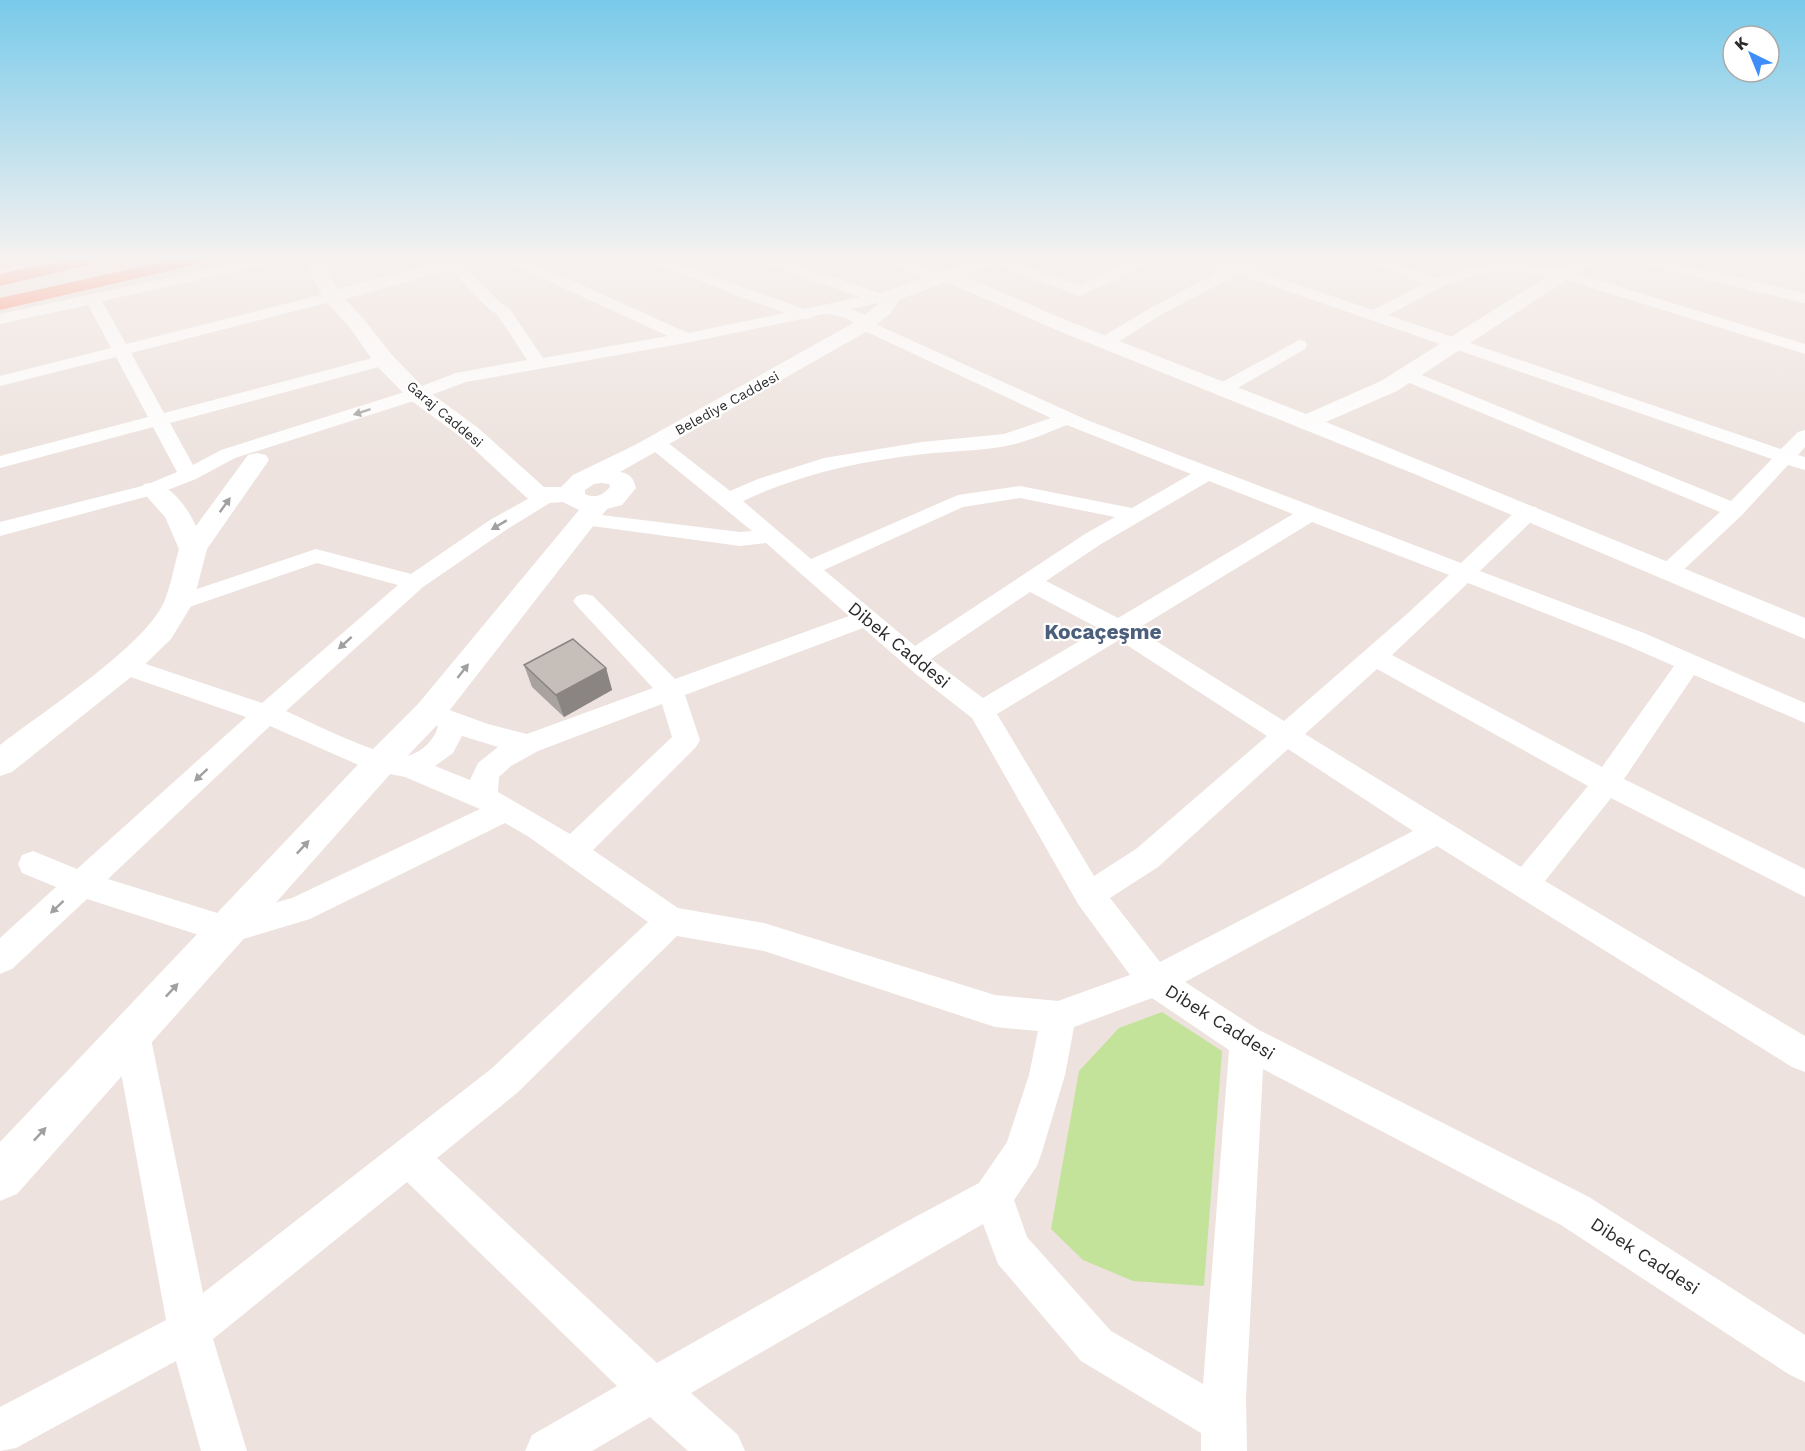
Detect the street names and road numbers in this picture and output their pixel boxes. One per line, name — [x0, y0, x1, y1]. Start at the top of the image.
street label: Belediye Caddesi — [672, 368, 782, 438]
street label: Garaj Caddesi — [404, 378, 486, 450]
street label: Dibek Caddesi — [844, 597, 955, 692]
street label: Dibek Caddesi — [1162, 980, 1279, 1064]
street label: Dibek Caddesi — [1587, 1213, 1703, 1298]

